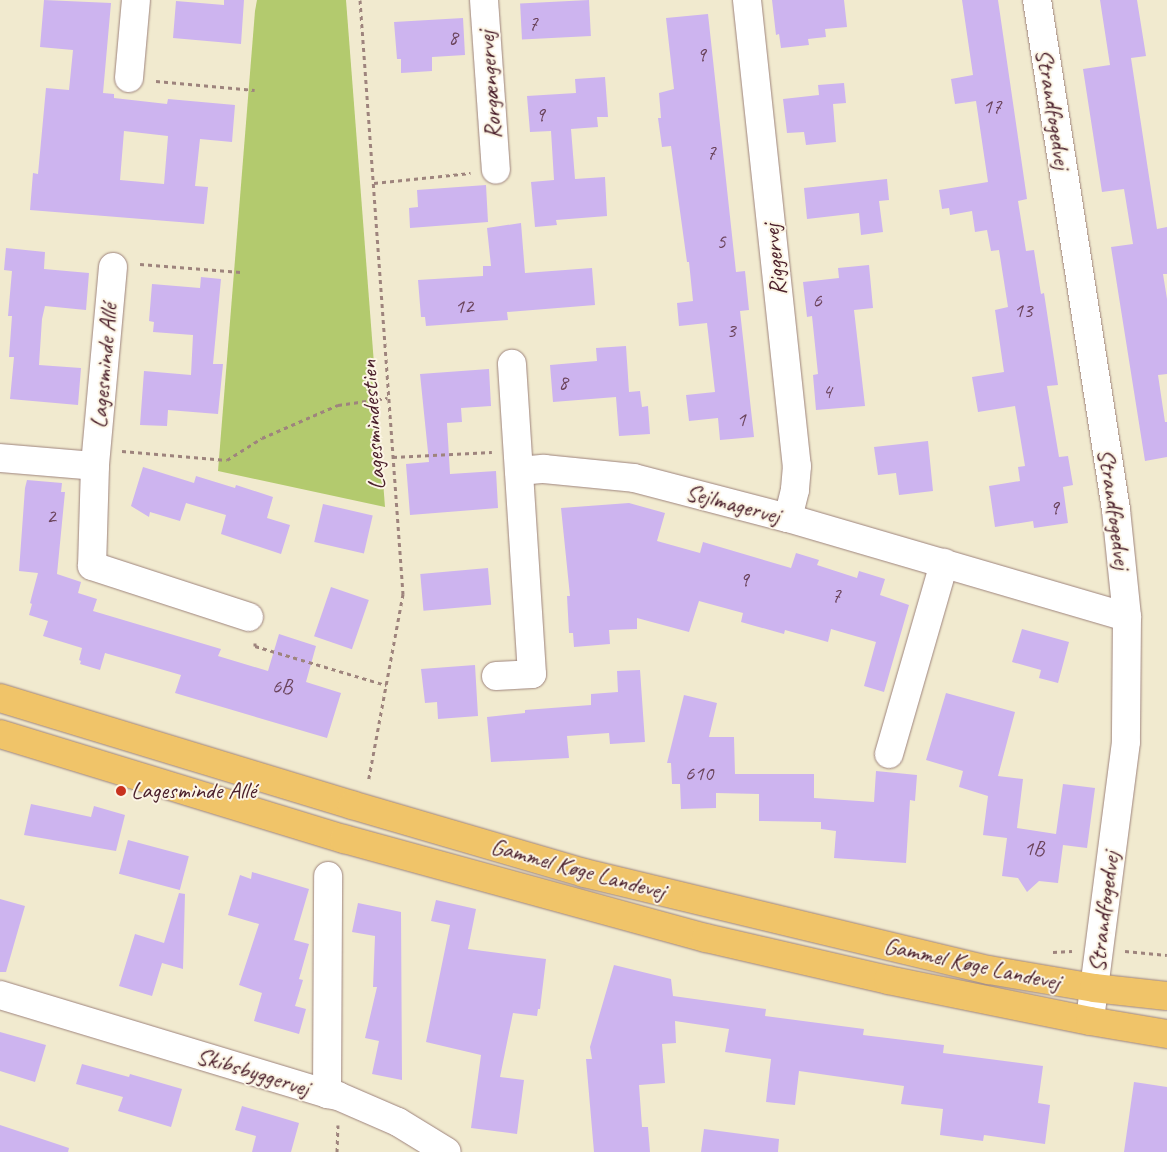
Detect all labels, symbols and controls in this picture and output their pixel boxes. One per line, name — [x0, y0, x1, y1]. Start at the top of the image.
house number: 7 — [528, 10, 538, 36]
house number: 8 — [448, 24, 458, 50]
street label: Rorgængervej — [472, 30, 508, 140]
house number: 9 — [696, 41, 706, 67]
street label: Strandfogedvej — [1029, 47, 1077, 171]
house number: 17 — [983, 93, 1001, 119]
house number: 9 — [535, 101, 545, 127]
house number: 7 — [706, 139, 716, 165]
street label: Riggervej — [757, 223, 793, 297]
house number: 5 — [716, 228, 726, 254]
house number: 6 — [812, 287, 822, 313]
house number: 12 — [455, 293, 473, 319]
house number: 13 — [1014, 297, 1032, 323]
street label: Lagesminde Allé — [84, 303, 124, 429]
house number: 3 — [726, 317, 736, 343]
street label: Lagesmindestien — [354, 359, 392, 491]
house number: 8 — [558, 369, 568, 395]
house number: 4 — [822, 378, 832, 404]
house number: 1 — [736, 406, 746, 432]
street label: Strandfogedvej — [1091, 447, 1137, 571]
street label: Sejlmagervej — [683, 478, 783, 530]
house number: 9 — [1049, 494, 1059, 520]
house number: 2 — [46, 503, 56, 529]
house number: 9 — [739, 566, 749, 592]
house number: 7 — [831, 582, 841, 608]
house number: 6B — [272, 673, 292, 699]
house number: 610 — [685, 760, 713, 786]
place label: Lagesminde Allé — [131, 777, 256, 805]
marker: Lagesminde Allé — [115, 785, 127, 797]
street label: Gammel Køge Landevej — [487, 832, 669, 906]
house number: 1B — [1024, 835, 1044, 861]
street label: Strandfogedvej — [1082, 850, 1126, 974]
street label: Gammel Køge Landevej — [881, 931, 1063, 997]
street label: Skibsbyggervej — [193, 1041, 313, 1103]

